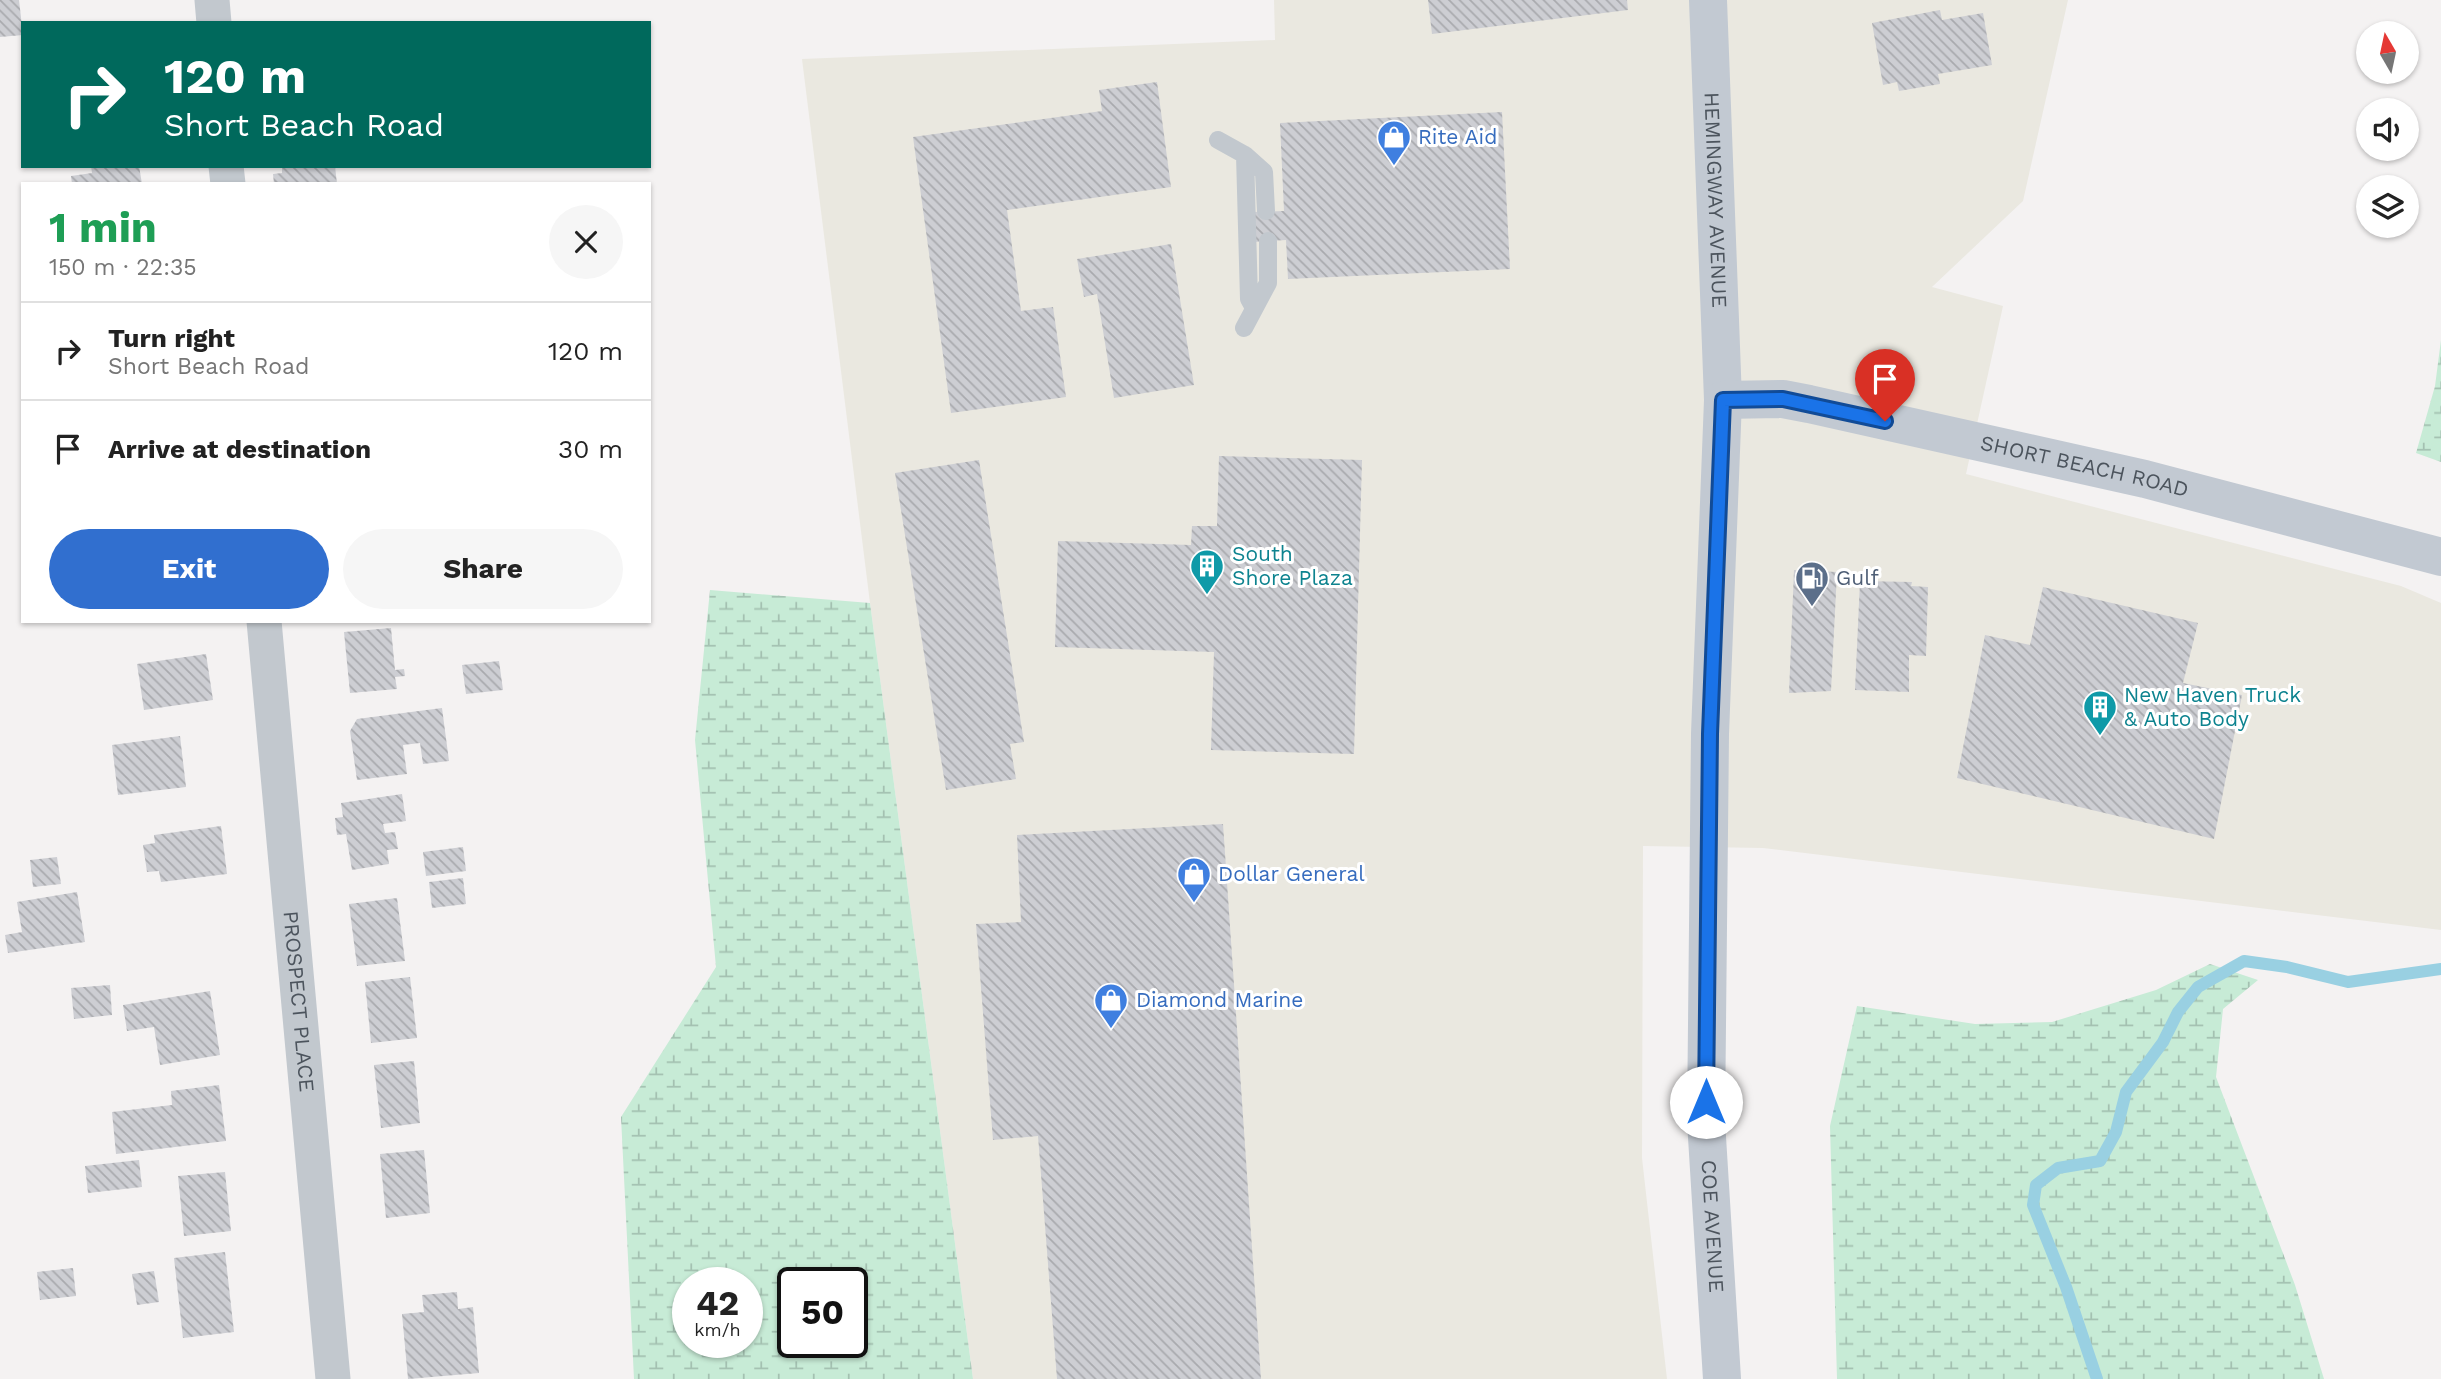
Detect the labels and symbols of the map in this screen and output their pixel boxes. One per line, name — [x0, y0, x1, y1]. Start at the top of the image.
north arrow — [2356, 21, 2418, 84]
street label: HEMINGWAY AVENUE — [1699, 91, 1733, 308]
shop icon: Rite Aid — [1375, 118, 1413, 167]
place label: Rite Aid — [1418, 124, 1497, 149]
pin — [1855, 349, 1915, 421]
street label: SHORT BEACH ROAD — [1978, 430, 2192, 502]
place label: South Shore Plaza — [1232, 541, 1353, 590]
building icon: South Shore Plaza — [1188, 547, 1226, 596]
fuel station icon: Gulf — [1793, 559, 1831, 608]
place label: Gulf — [1836, 565, 1879, 590]
place label: New Haven Truck & Auto Body — [2124, 682, 2301, 731]
building icon: New Haven Truck & Auto Body — [2081, 688, 2119, 737]
shop icon: Dollar General — [1175, 855, 1213, 904]
place label: Dollar General — [1218, 861, 1365, 886]
street label: PROSPECT PLACE — [278, 910, 320, 1093]
shop icon: Diamond Marine — [1092, 981, 1130, 1030]
place label: Diamond Marine — [1136, 987, 1303, 1012]
position arrow — [1669, 1065, 1743, 1139]
street label: COE AVENUE — [1696, 1159, 1730, 1293]
speed limit sign: 50 — [777, 1267, 868, 1358]

